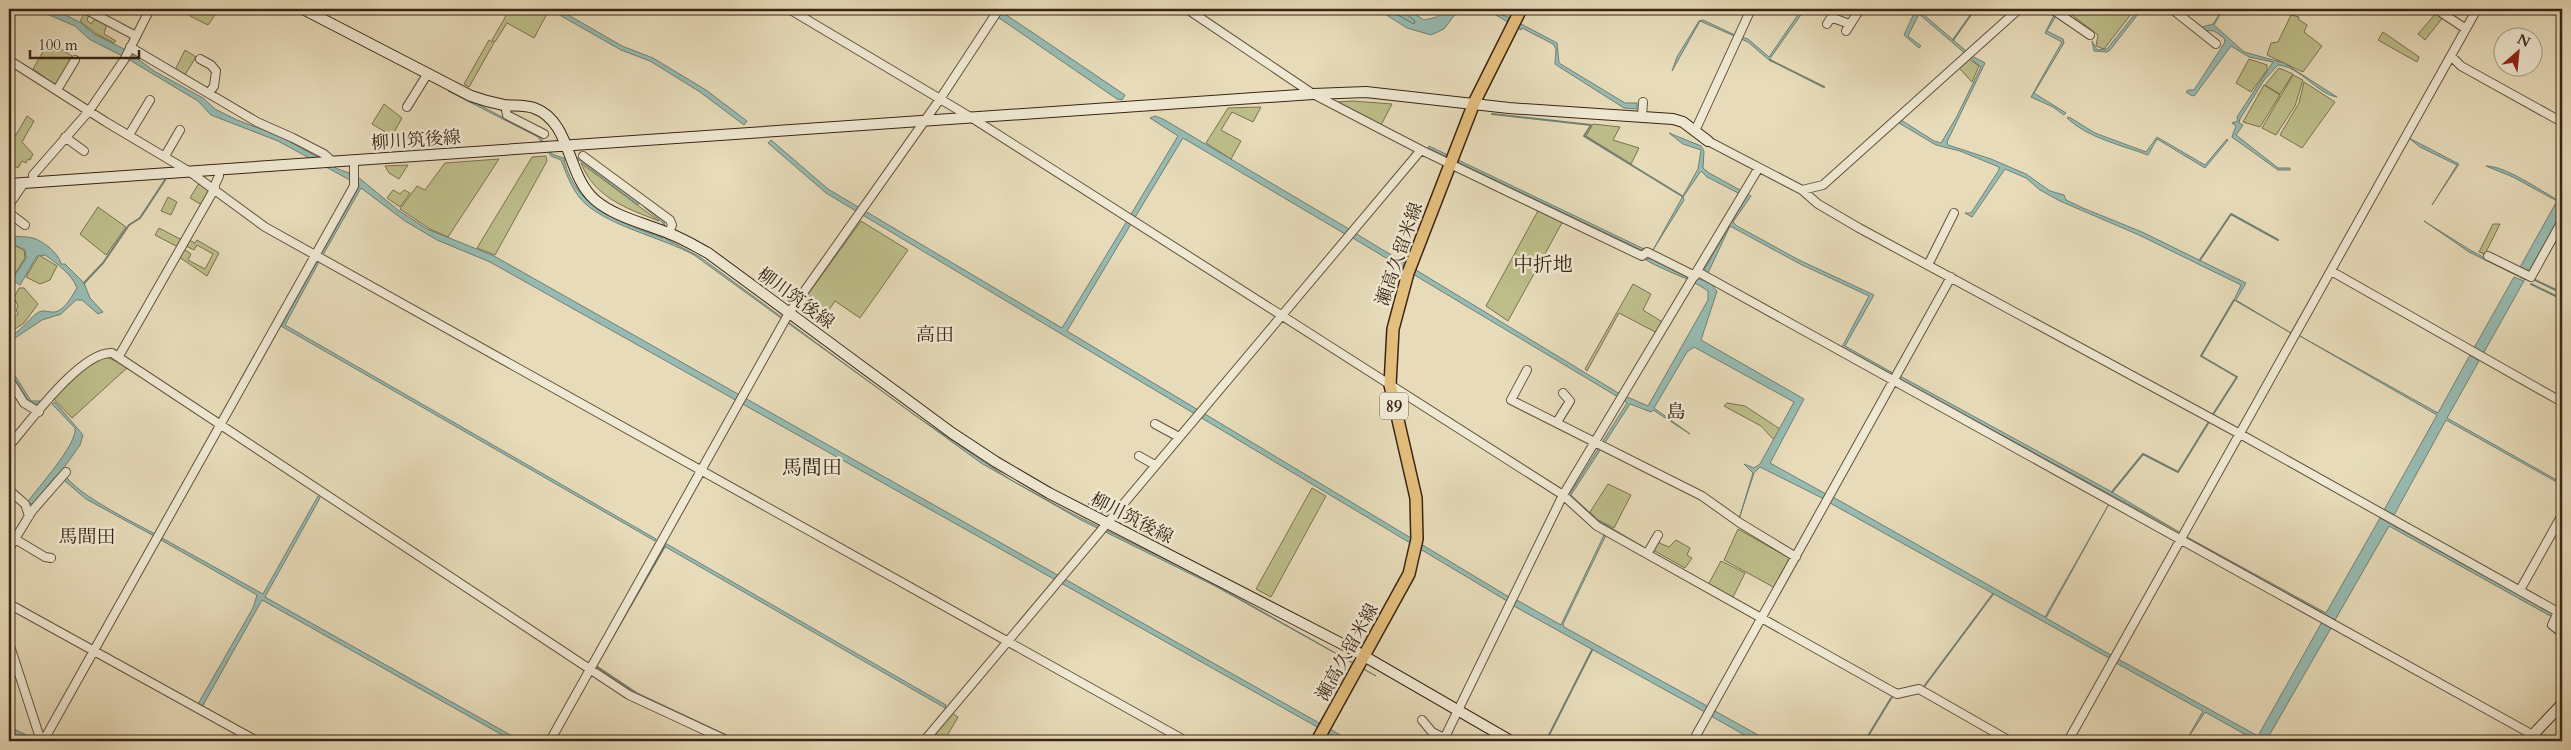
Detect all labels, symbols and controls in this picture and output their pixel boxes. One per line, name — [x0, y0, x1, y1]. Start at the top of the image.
scale bar — [30, 28, 139, 60]
north arrow — [2494, 28, 2544, 78]
text: N — [2514, 30, 2533, 52]
text: 100 m — [38, 35, 78, 55]
street label: 柳川筑後線 — [370, 125, 462, 156]
street label: 瀬高久留米線 — [1370, 199, 1429, 309]
district label: 中折地 — [1513, 251, 1573, 278]
street label: 柳川筑後線 — [752, 262, 839, 335]
district label: 高田 — [916, 322, 954, 348]
road number: 89 — [1380, 392, 1408, 420]
district label: 島 — [1666, 399, 1686, 425]
district label: 馬間田 — [782, 454, 842, 481]
street label: 柳川筑後線 — [1086, 487, 1178, 550]
district label: 馬間田 — [58, 524, 116, 550]
street label: 瀬高久留米線 — [1310, 599, 1385, 706]

